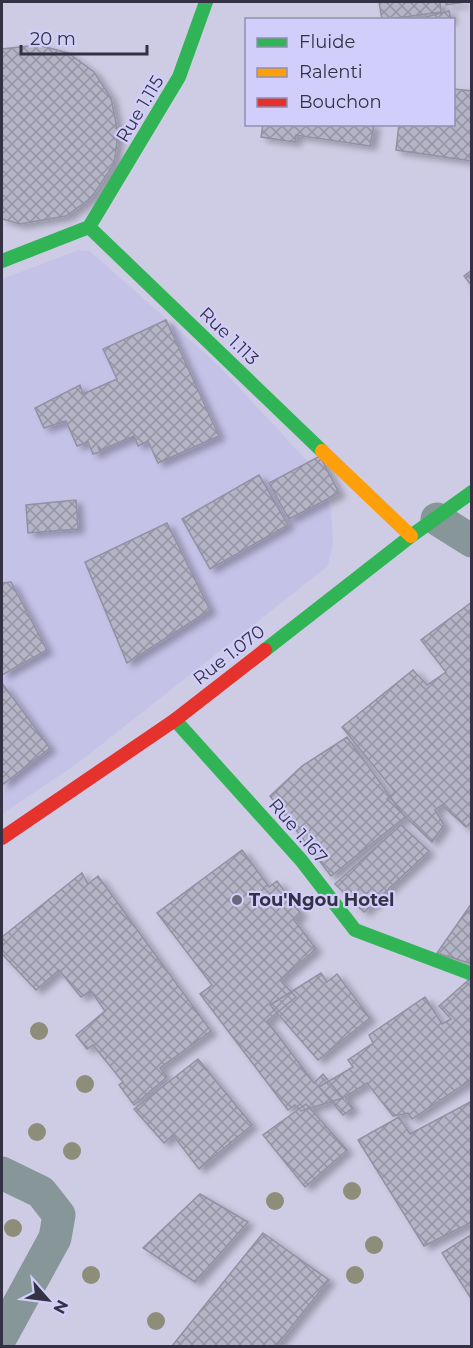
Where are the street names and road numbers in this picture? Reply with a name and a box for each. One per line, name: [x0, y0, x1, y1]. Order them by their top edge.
street label: Rue 1.115: [112, 72, 168, 146]
street label: Rue 1.113: [195, 302, 263, 370]
street label: Rue 1.070: [189, 620, 269, 690]
street label: Rue 1.167: [264, 794, 332, 868]

